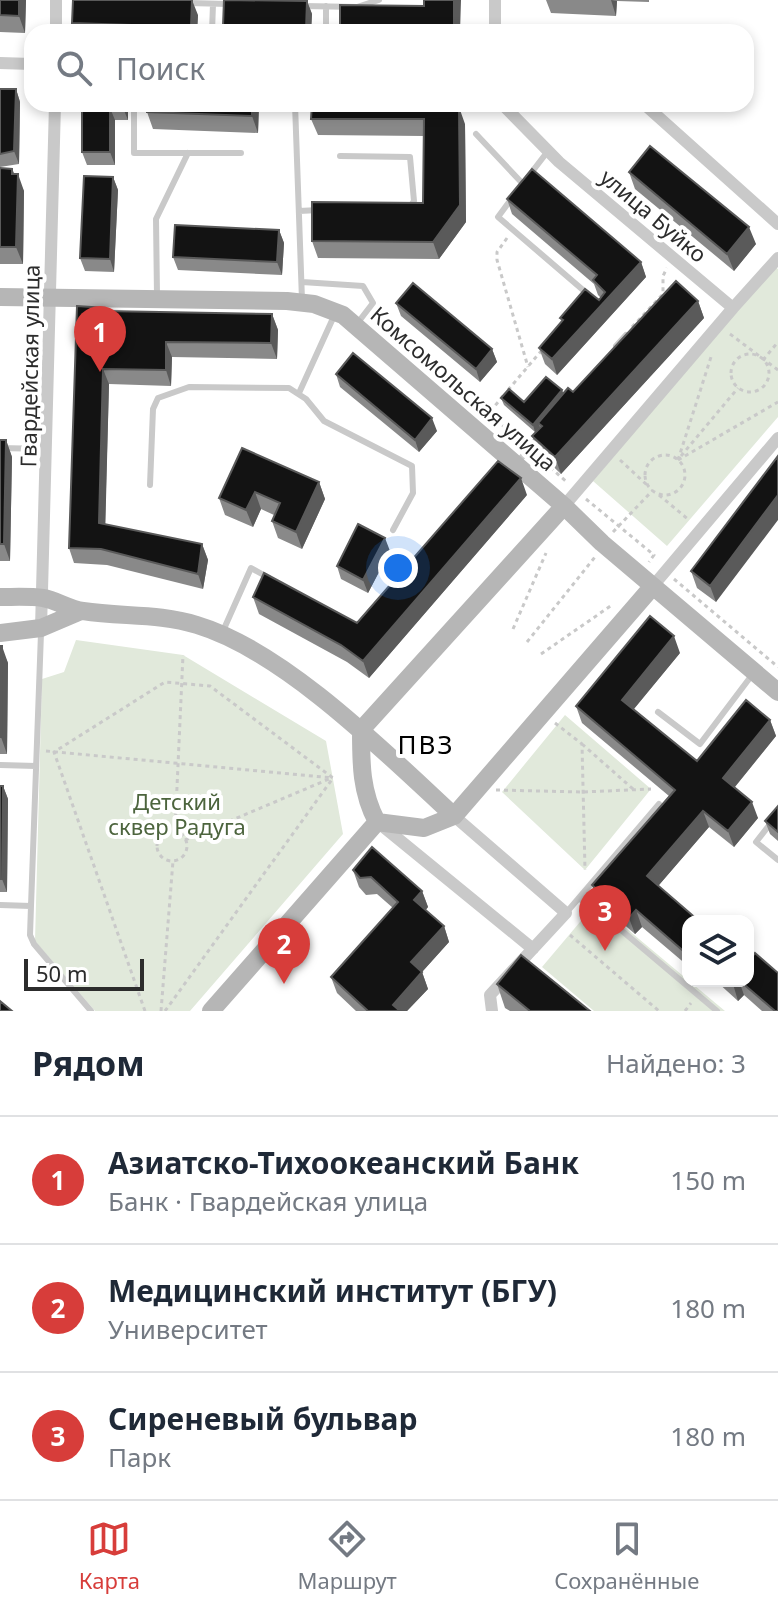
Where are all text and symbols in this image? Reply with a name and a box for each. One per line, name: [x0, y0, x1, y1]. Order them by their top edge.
search box: [24, 24, 754, 112]
icon: search: [52, 46, 96, 90]
text: Поиск: [116, 48, 205, 89]
street label: улица Буйко: [594, 162, 714, 268]
street label: Гвардейская улица: [12, 264, 46, 468]
street label: Комсомольская улица: [365, 299, 563, 477]
pin: 1: [74, 306, 126, 372]
your location: [378, 548, 418, 588]
district label: ПВЗ: [398, 726, 454, 762]
park label: Детский сквер Радуга: [108, 786, 246, 841]
pin: 3: [579, 885, 631, 951]
map controls: [682, 915, 754, 987]
button: layers: [682, 915, 754, 987]
pin: 2: [258, 918, 310, 984]
scale bar: [24, 955, 144, 991]
text: 50 m: [36, 958, 87, 988]
text: Рядом: [32, 1040, 145, 1086]
text: Найдено: 3: [606, 1045, 746, 1081]
text: Азиатско-Тихоокеанский Банк: [108, 1142, 579, 1183]
text: 1: [51, 1162, 65, 1198]
text: 150 m: [670, 1162, 746, 1198]
text: Банк · Гвардейская улица: [108, 1183, 428, 1219]
text: Медицинский институт (БГУ): [108, 1270, 557, 1311]
text: 2: [51, 1290, 65, 1326]
text: 180 m: [670, 1290, 746, 1326]
text: Университет: [108, 1311, 268, 1347]
text: Сиреневый бульвар: [108, 1398, 418, 1439]
text: 3: [51, 1418, 65, 1454]
text: 180 m: [670, 1418, 746, 1454]
text: Парк: [108, 1439, 171, 1475]
tab: Карта: [79, 1517, 140, 1595]
tab: Маршрут: [297, 1517, 397, 1595]
tab: Сохранённые: [554, 1517, 699, 1595]

